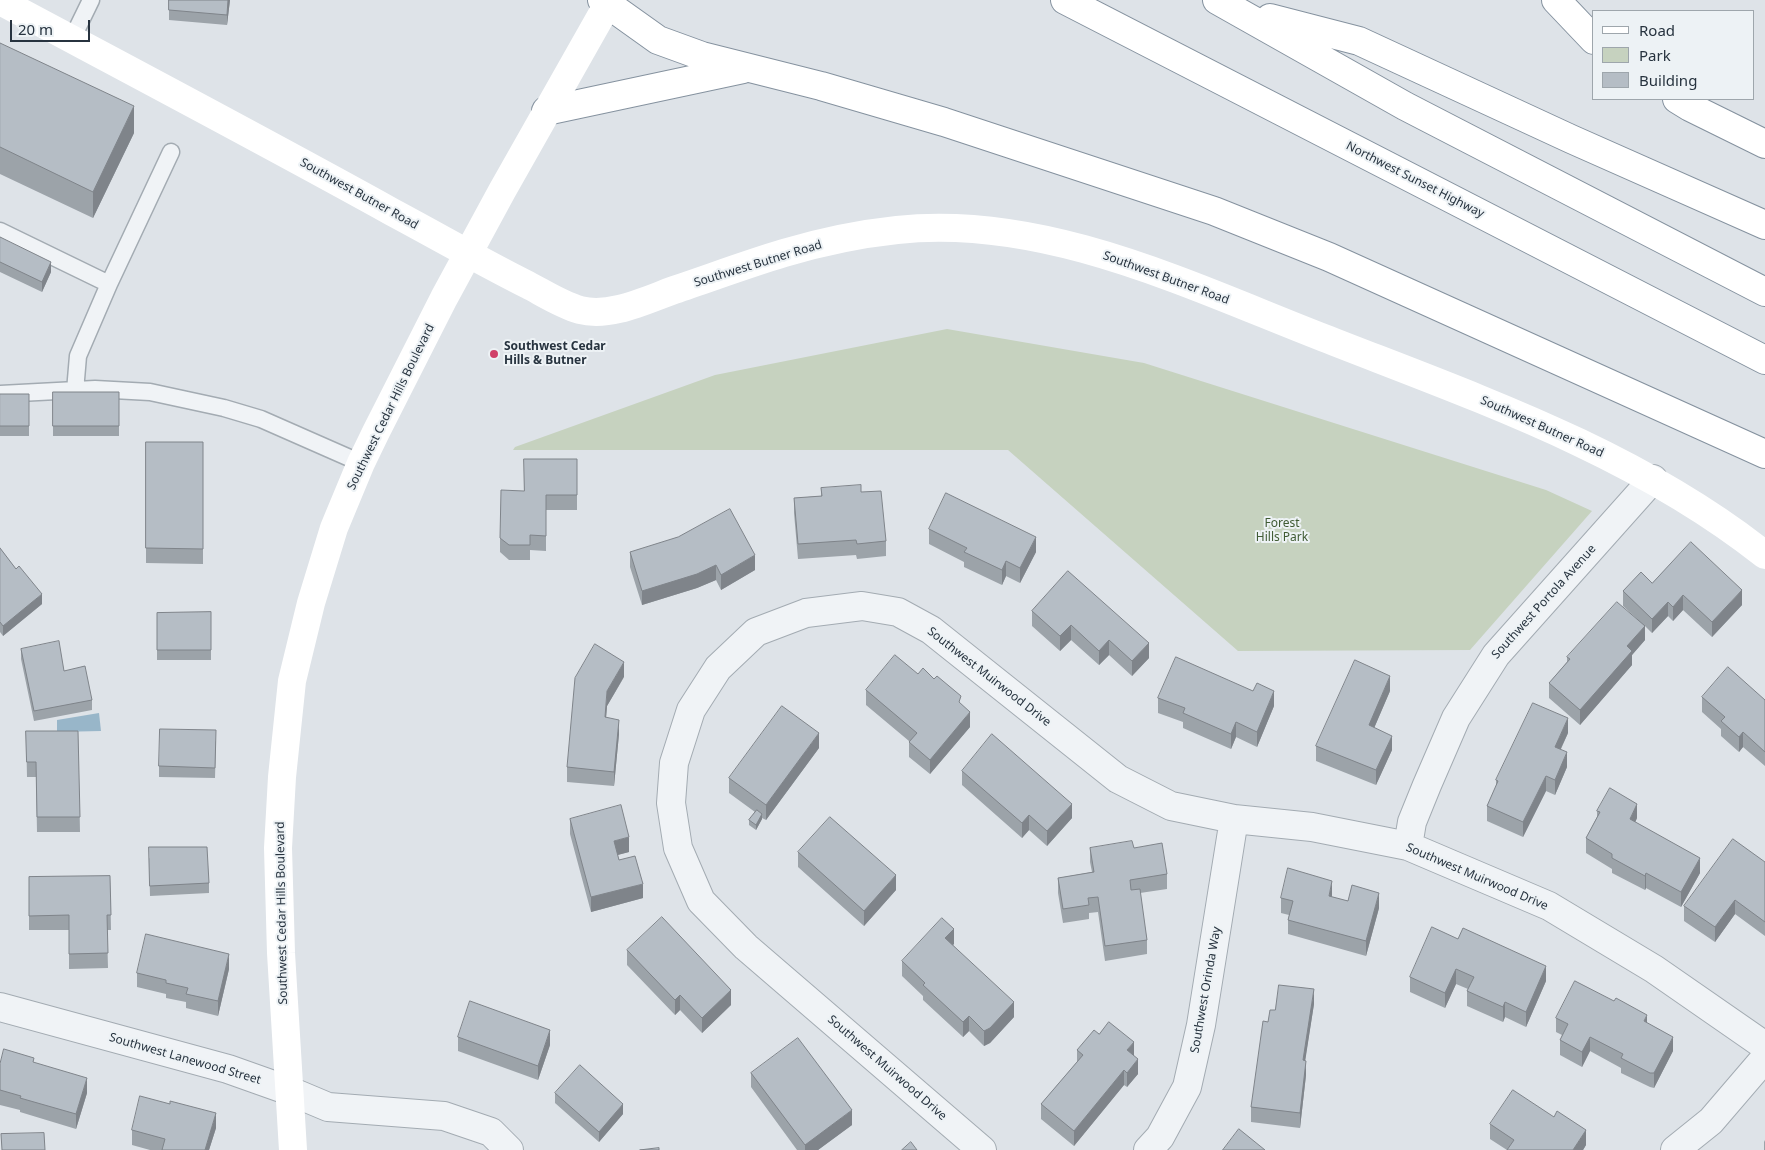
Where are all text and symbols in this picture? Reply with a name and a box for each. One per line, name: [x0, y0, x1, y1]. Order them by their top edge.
scale bar: [12, 10, 92, 42]
legend: [1592, 10, 1755, 100]
text: 20 m: [18, 19, 53, 39]
text: Road: [1639, 20, 1675, 40]
text: Park: [1639, 45, 1671, 65]
text: Building: [1639, 70, 1697, 90]
street label: Northwest Sunset Highway: [1344, 139, 1486, 221]
street label: Southwest Butner Road: [297, 155, 421, 233]
street label: Southwest Butner Road: [692, 238, 824, 290]
street label: Southwest Butner Road: [1101, 248, 1231, 308]
street label: Southwest Cedar Hills Boulevard: [344, 322, 438, 492]
place label: Southwest Cedar Hills & Butner: [504, 340, 606, 368]
marker: Southwest Cedar Hills & Butner: [488, 348, 500, 360]
street label: Southwest Butner Road: [1478, 393, 1606, 461]
park label: Forest Hills Park: [1256, 517, 1308, 545]
street label: Southwest Portola Avenue: [1489, 542, 1599, 662]
street label: Southwest Muirwood Drive: [924, 624, 1054, 730]
street label: Southwest Cedar Hills Boulevard: [273, 821, 291, 1005]
street label: Southwest Muirwood Drive: [1404, 841, 1550, 913]
street label: Southwest Orinda Way: [1188, 926, 1224, 1054]
street label: Southwest Muirwood Drive: [825, 1012, 949, 1124]
street label: Southwest Lanewood Street: [107, 1030, 263, 1088]

